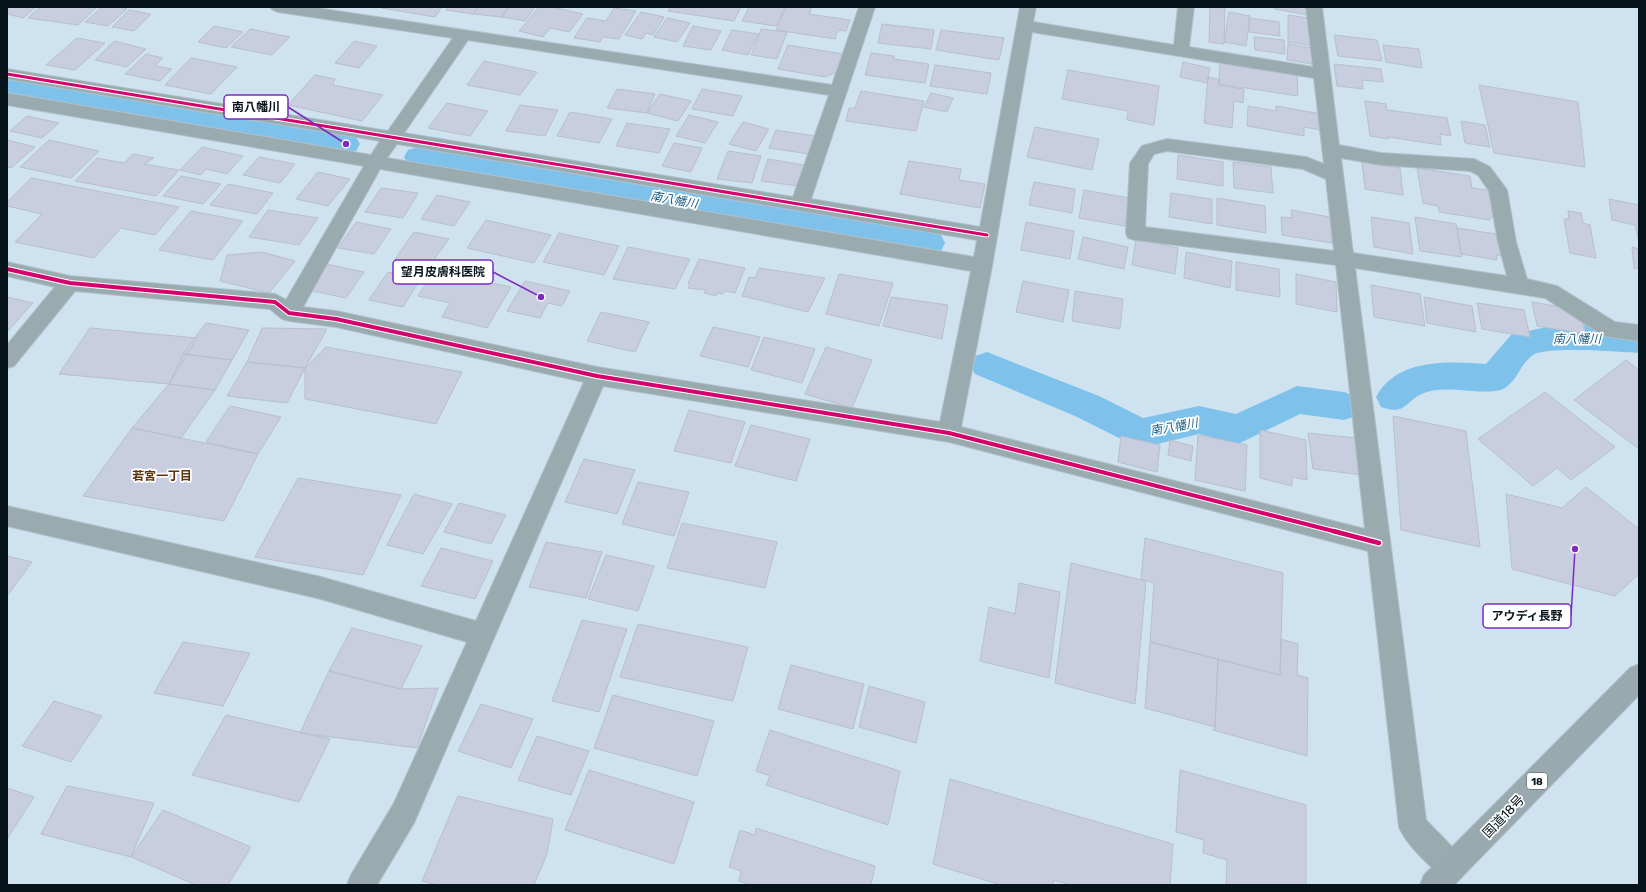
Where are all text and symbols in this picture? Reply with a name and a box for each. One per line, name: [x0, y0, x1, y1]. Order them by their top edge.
callout: 南八幡川: [224, 95, 288, 119]
text: 南八幡川: [232, 100, 280, 114]
water label: 南八幡川: [649, 189, 701, 211]
callout: 望月皮膚科医院: [393, 260, 493, 284]
text: 望月皮膚科医院: [401, 265, 485, 279]
water label: 南八幡川: [1553, 332, 1603, 346]
water label: 南八幡川: [1149, 416, 1201, 438]
district label: 若宮一丁目: [132, 469, 192, 483]
callout: アウディ長野: [1483, 604, 1571, 628]
text: アウディ長野: [1491, 609, 1563, 623]
road number: 18: [1527, 773, 1547, 789]
street label: 国道18号: [1480, 792, 1527, 841]

